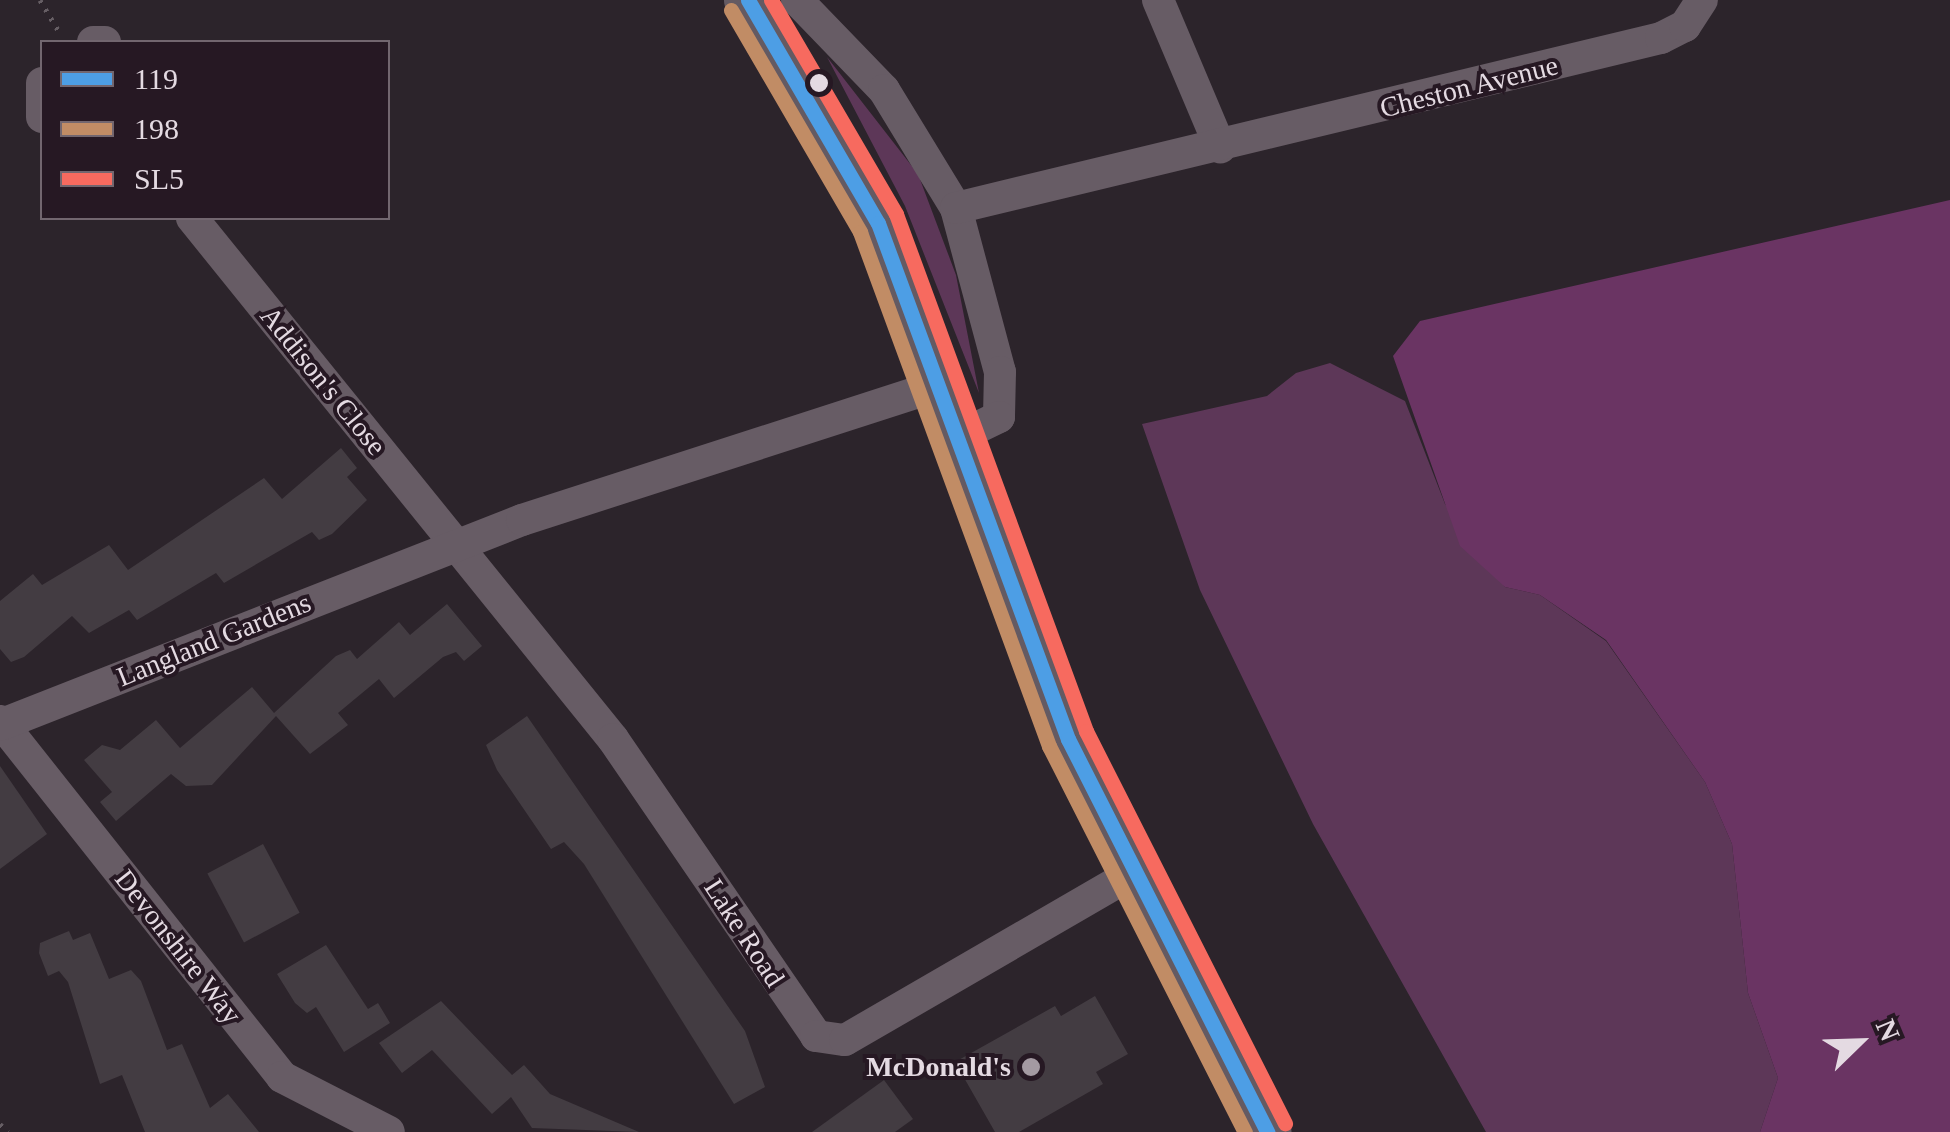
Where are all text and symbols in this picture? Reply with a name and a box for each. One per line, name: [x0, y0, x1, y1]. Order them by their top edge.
legend: [40, 40, 390, 220]
street label: Cheston Avenue: [1376, 48, 1562, 126]
text: 119: [134, 62, 178, 95]
unlabelled marker: [809, 73, 829, 93]
text: 198: [134, 112, 179, 145]
text: SL5: [134, 162, 184, 195]
street label: Addison's Close: [253, 300, 393, 462]
street label: Langland Gardens: [112, 586, 316, 694]
street label: Devonshire Way: [107, 863, 249, 1031]
street label: Lake Road: [697, 873, 791, 993]
north arrow: [1810, 992, 1910, 1092]
text: N: [1870, 1015, 1906, 1045]
place label: McDonald's: [866, 1050, 1011, 1084]
marker: McDonald's: [1020, 1056, 1042, 1078]

